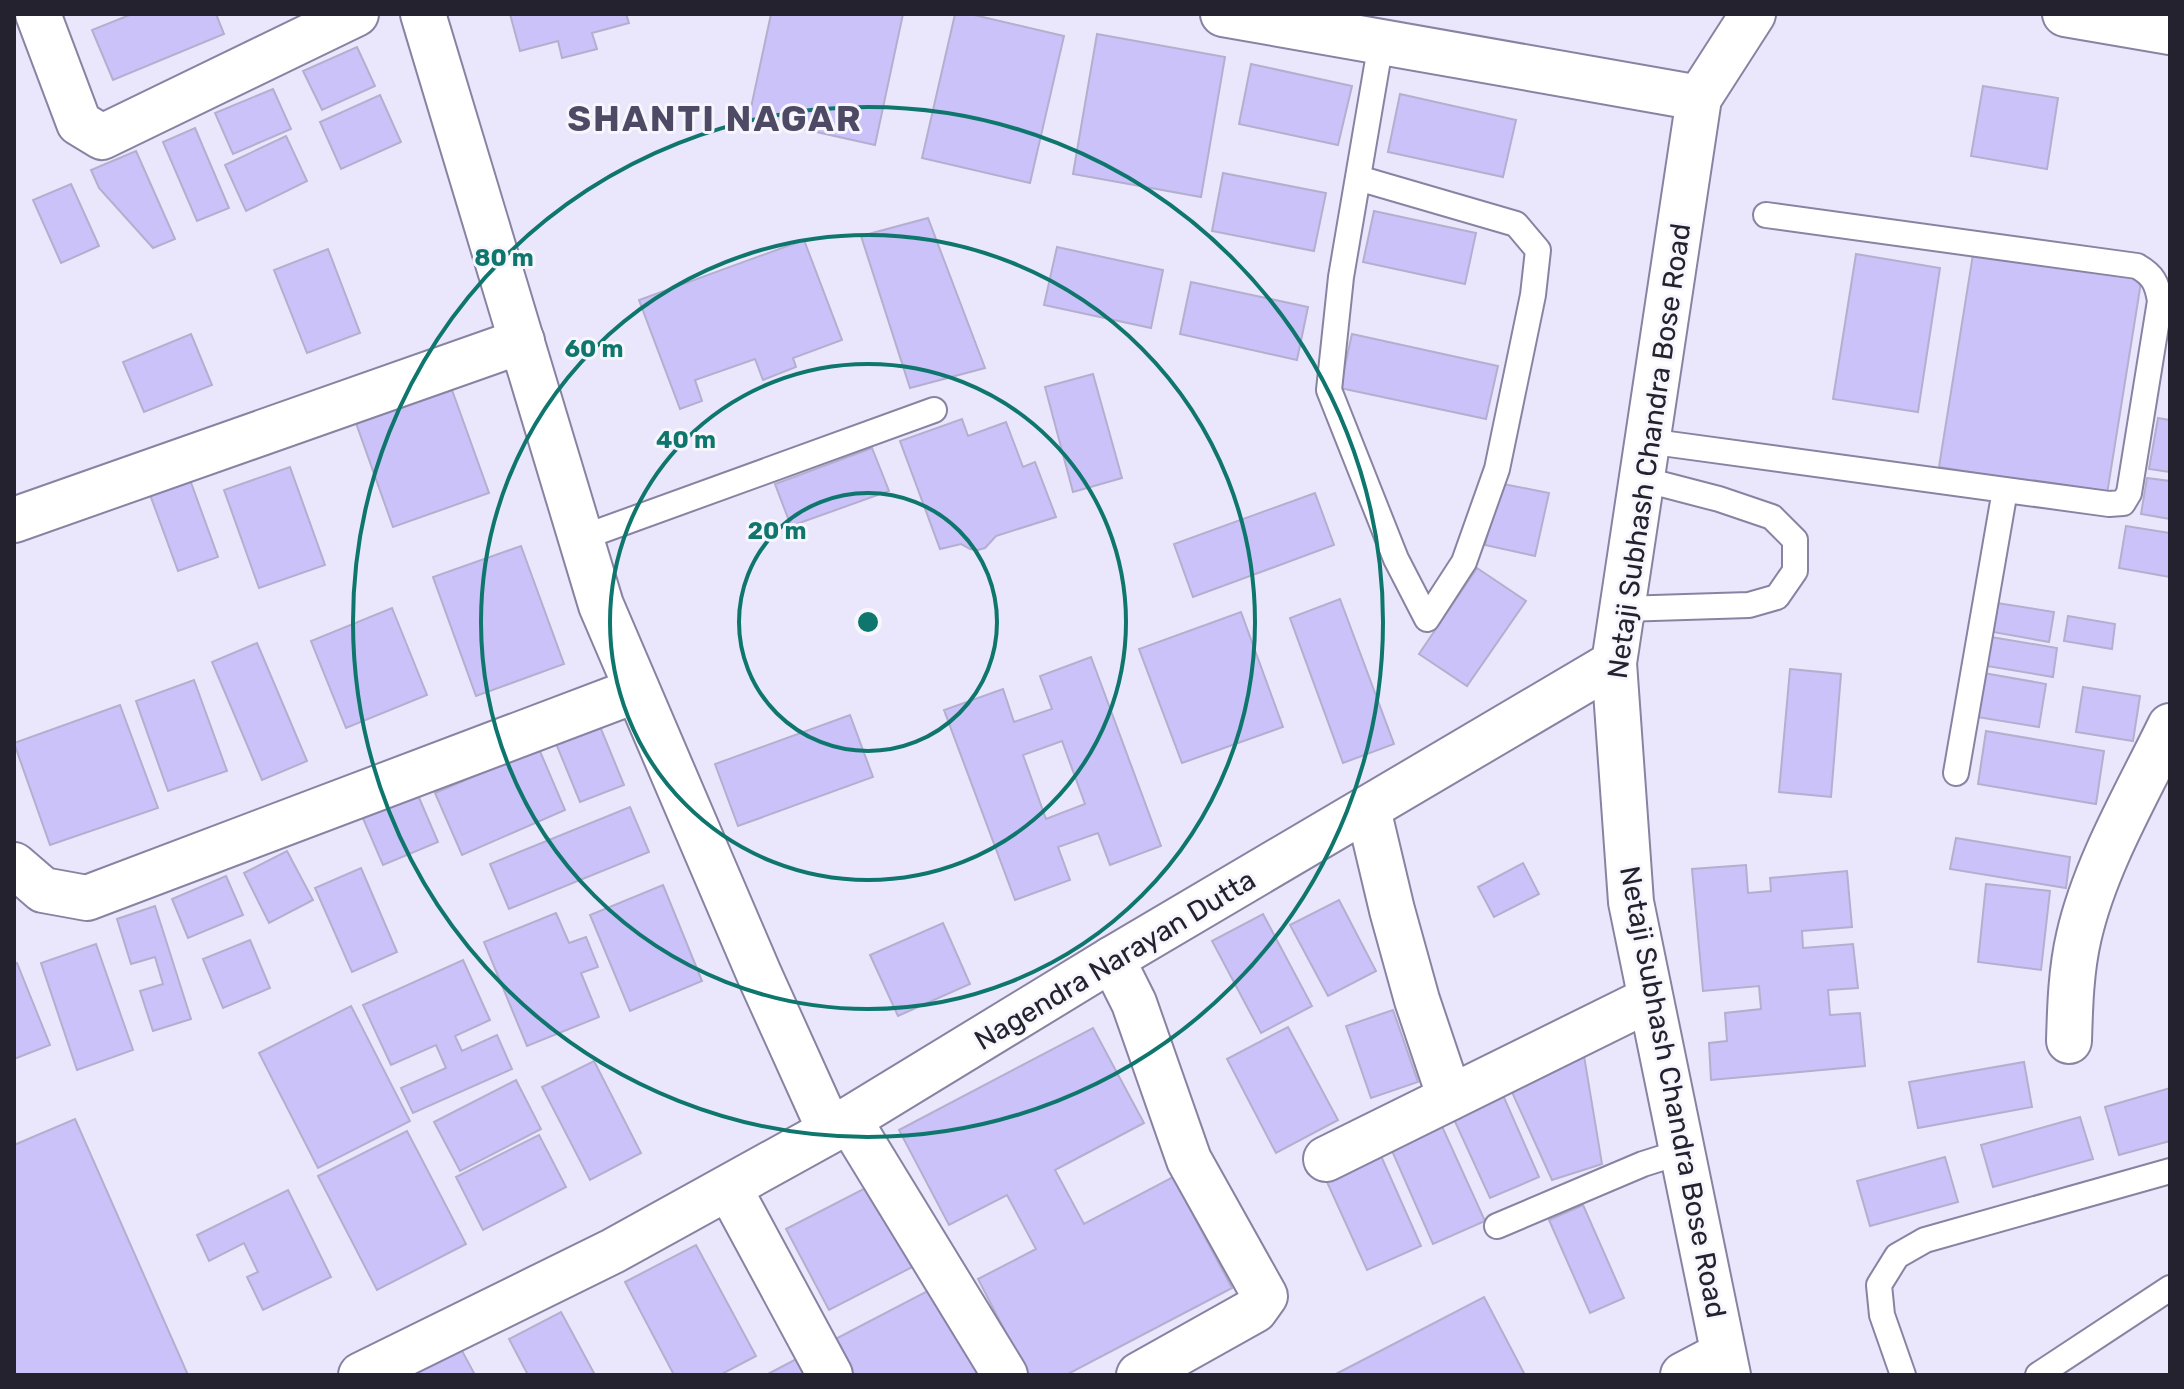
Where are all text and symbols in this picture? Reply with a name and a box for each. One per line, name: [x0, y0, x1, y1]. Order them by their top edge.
district label: SHANTI NAGAR: [567, 97, 863, 140]
street label: Netaji Subhash Chandra Bose Road: [1601, 221, 1697, 681]
text: 80 m: [474, 244, 534, 272]
text: 60 m: [564, 335, 624, 363]
text: 40 m: [656, 426, 716, 454]
text: 20 m: [747, 517, 807, 545]
centre of rings: [854, 608, 882, 636]
street label: Nagendra Narayan Dutta: [969, 863, 1261, 1057]
street label: Netaji Subhash Chandra Bose Road: [1613, 863, 1733, 1321]

